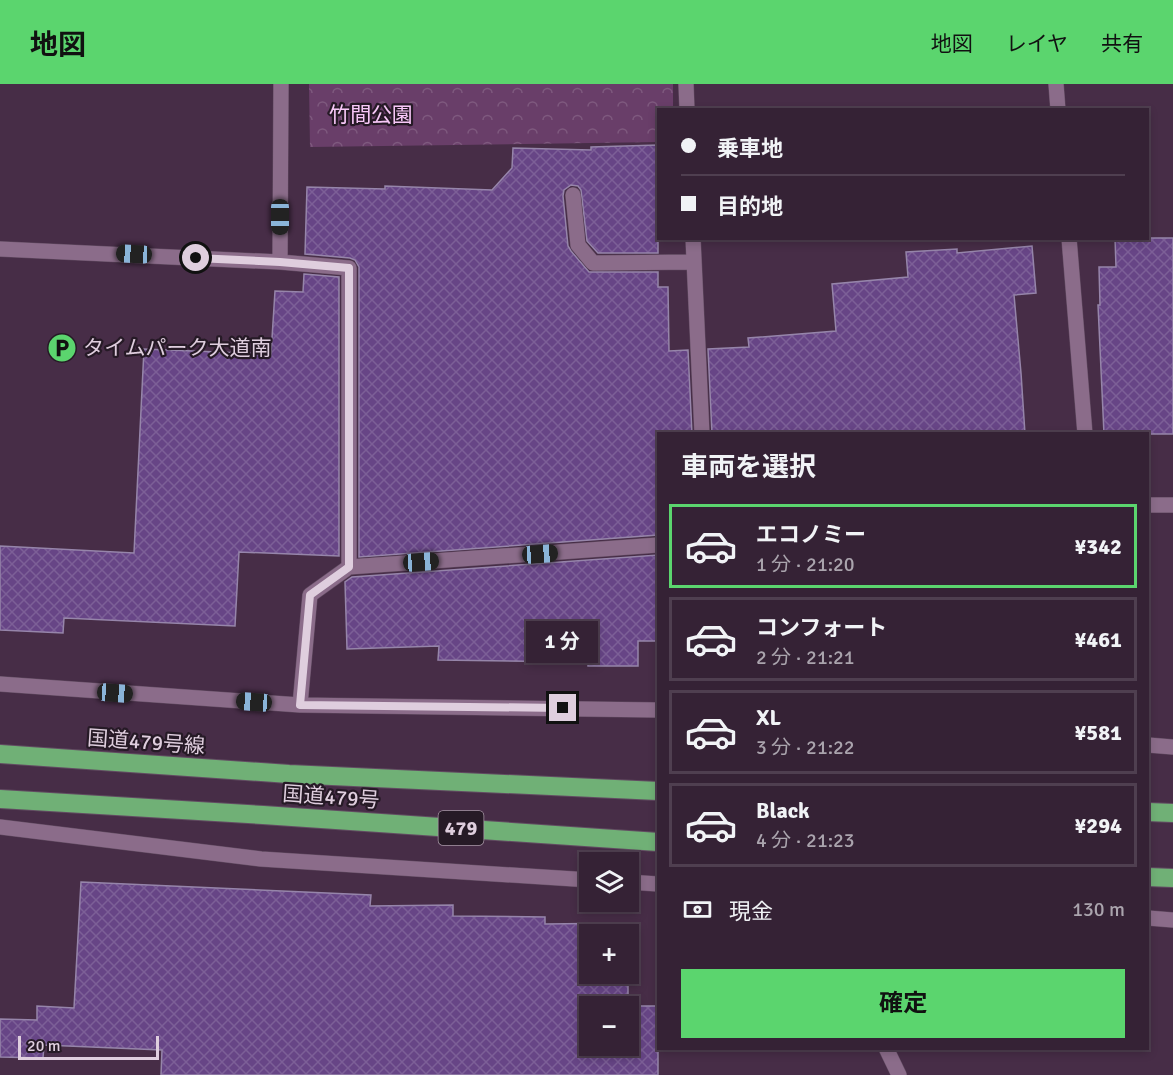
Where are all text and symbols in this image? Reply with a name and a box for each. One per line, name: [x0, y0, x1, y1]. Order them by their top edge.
text: 地図: [30, 28, 86, 62]
text: 地図: [931, 31, 973, 57]
text: レイヤ: [1006, 31, 1068, 57]
text: 共有: [1101, 31, 1143, 57]
park label: 竹間公園: [329, 102, 413, 128]
text: 乗車地: [717, 135, 783, 162]
text: 目的地: [717, 193, 783, 220]
car: [271, 199, 289, 235]
car: [116, 244, 152, 264]
route start: [182, 244, 209, 271]
parking icon: タイムパーク大道南: [46, 332, 78, 364]
place label: タイムパーク大道南: [83, 335, 272, 361]
text: 車両を選択: [681, 451, 816, 484]
icon: car: [684, 519, 738, 573]
text: エコノミー: [756, 521, 866, 548]
text: ¥342: [1074, 533, 1122, 560]
car: [521, 544, 559, 564]
car: [402, 552, 440, 572]
text: 1 分 · 21:20: [756, 552, 855, 577]
icon: car: [684, 612, 738, 666]
text: コンフォート: [756, 614, 887, 641]
callout: 1 分: [527, 621, 599, 663]
text: ¥461: [1074, 626, 1122, 653]
text: 1 分: [544, 629, 580, 654]
text: 2 分 · 21:21: [756, 645, 855, 670]
car: [96, 683, 134, 703]
car: [235, 692, 273, 712]
route end: [549, 694, 576, 721]
text: XL: [756, 704, 781, 731]
icon: car: [684, 705, 738, 759]
text: ¥581: [1074, 719, 1122, 746]
street label: 国道479号線: [86, 725, 206, 759]
text: 3 分 · 21:22: [756, 735, 855, 760]
street label: 国道479号: [282, 781, 380, 813]
text: Black: [756, 797, 810, 824]
icon: car: [684, 798, 738, 852]
road number: 479: [438, 811, 484, 845]
text: ¥294: [1074, 812, 1122, 839]
text: 4 分 · 21:23: [756, 828, 855, 853]
map controls: [579, 852, 639, 1056]
button: layers: [579, 852, 639, 912]
icon: cash: [681, 893, 714, 926]
text: 130 m: [1072, 897, 1125, 922]
text: 現金: [729, 898, 773, 925]
button: +: [579, 924, 639, 984]
button: 確定: [681, 969, 1125, 1038]
button: −: [579, 996, 639, 1056]
scale bar: [18, 1033, 159, 1060]
text: 20 m: [27, 1036, 61, 1056]

